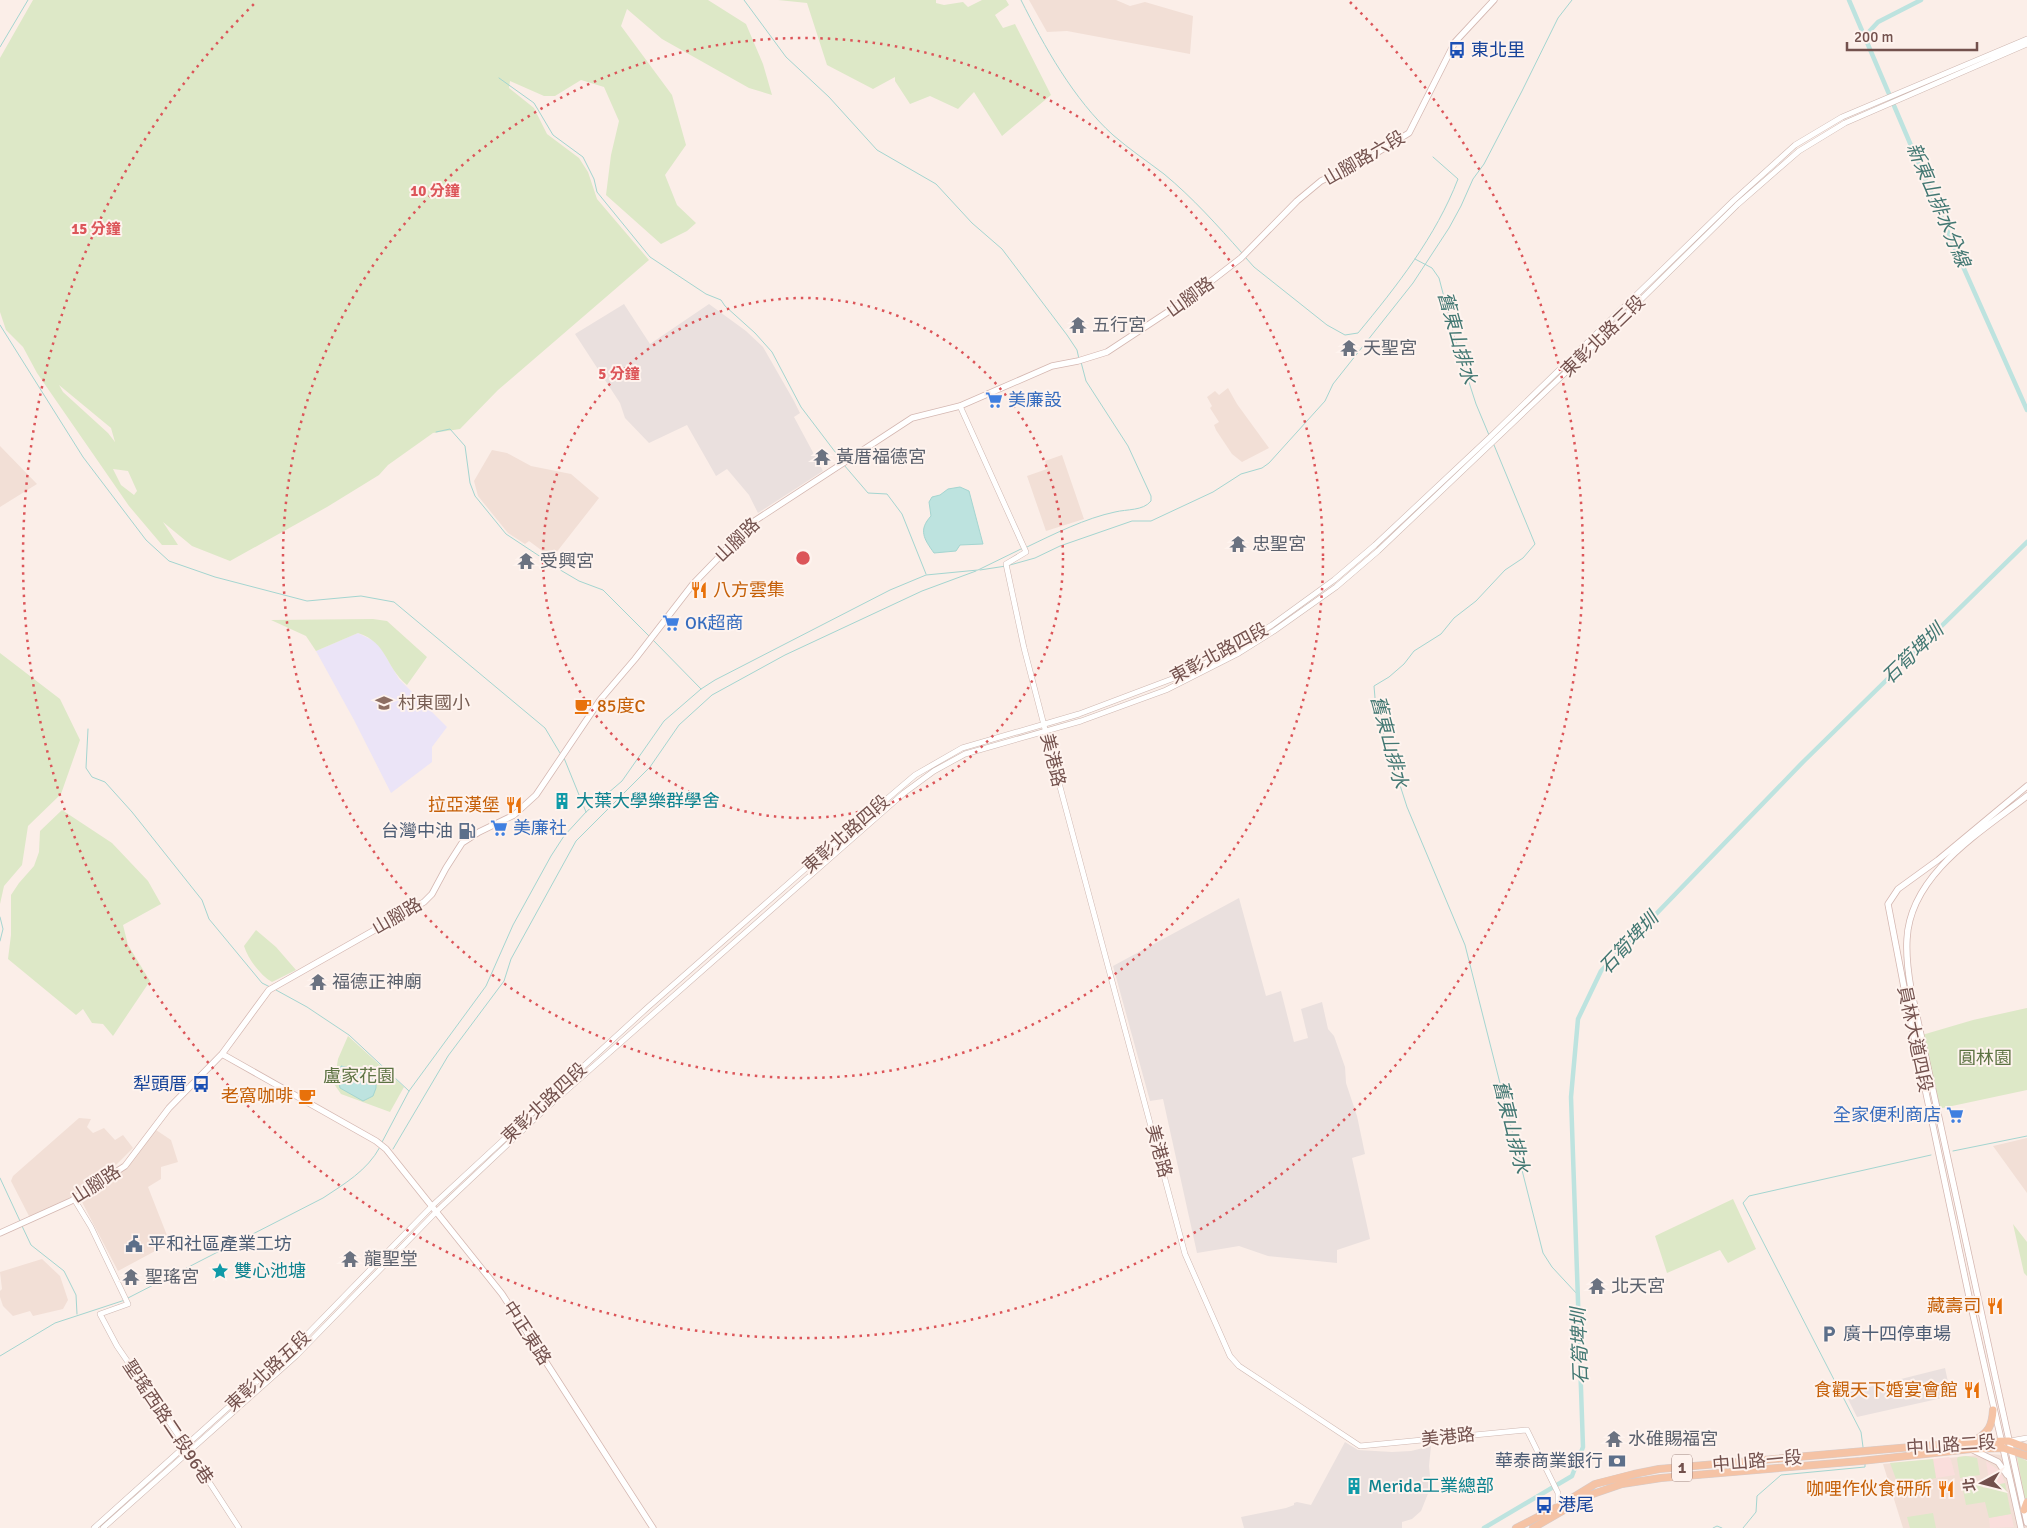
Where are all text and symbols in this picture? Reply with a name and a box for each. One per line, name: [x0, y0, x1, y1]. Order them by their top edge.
scale bar: [1847, 20, 1977, 52]
text: 200 m: [1854, 28, 1894, 46]
place label: 東北里: [1471, 39, 1525, 61]
bus stop icon: 東北里: [1447, 40, 1467, 60]
street label: 山腳路六段: [1320, 126, 1408, 190]
water label: 新東山排水分線: [1901, 139, 1976, 273]
text: 10 分鐘: [410, 182, 460, 200]
text: 15 分鐘: [71, 220, 121, 238]
street label: 山腳路: [1162, 272, 1218, 322]
water label: 舊東山排水: [1432, 289, 1482, 388]
street label: 東彰北路三段: [1557, 291, 1649, 381]
place label: 五行宮: [1092, 314, 1146, 336]
temple icon: 五行宮: [1068, 315, 1088, 335]
place label: 天聖宮: [1363, 337, 1417, 359]
temple icon: 天聖宮: [1339, 338, 1359, 358]
text: 5 分鐘: [598, 365, 640, 383]
place label: 美廉設: [1008, 389, 1062, 411]
supermarket icon: 美廉設: [984, 390, 1004, 410]
place label: 黃厝福德宮: [836, 446, 926, 468]
temple icon: 黃厝福德宮: [812, 447, 832, 467]
street label: 山腳路: [710, 513, 764, 567]
place label: 忠聖宮: [1252, 533, 1306, 555]
temple icon: 忠聖宮: [1228, 534, 1248, 554]
centre of rings: [794, 549, 812, 567]
place label: 受興宮: [540, 550, 594, 572]
temple icon: 受興宮: [516, 551, 536, 571]
place label: 八方雲集: [713, 579, 785, 601]
restaurant icon: 八方雲集: [689, 580, 709, 600]
place label: OK超商: [685, 612, 744, 634]
supermarket icon: OK超商: [661, 613, 681, 633]
water label: 石筍埤圳: [1877, 617, 1951, 689]
street label: 東彰北路四段: [1166, 618, 1272, 688]
place label: 村東國小: [398, 692, 470, 714]
school or university icon: 村東國小: [374, 693, 394, 713]
water label: 舊東山排水: [1365, 693, 1413, 792]
place label: 85度C: [597, 695, 645, 717]
cafe icon: 85度C: [573, 696, 593, 716]
street label: 美港路: [1036, 731, 1070, 789]
place label: 大葉大學樂群學舍: [576, 790, 720, 812]
street label: 東彰北路四段: [798, 790, 894, 878]
building icon: 大葉大學樂群學舍: [552, 791, 572, 811]
place label: 拉亞漢堡: [428, 794, 500, 816]
restaurant icon: 拉亞漢堡: [504, 795, 524, 815]
place label: 美廉社: [513, 817, 567, 839]
supermarket icon: 美廉社: [489, 818, 509, 838]
place label: 台灣中油: [381, 820, 453, 842]
fuel station icon: 台灣中油: [457, 821, 477, 841]
street label: 山腳路: [368, 893, 426, 939]
water label: 石筍埤圳: [1594, 905, 1666, 979]
place label: 福德正神廟: [332, 971, 422, 993]
temple icon: 福德正神廟: [308, 972, 328, 992]
street label: 員林大道四段: [1893, 984, 1937, 1094]
park label: 圓林園: [1958, 1047, 2012, 1069]
street label: 東彰北路四段: [497, 1058, 591, 1148]
park label: 盧家花園: [323, 1065, 395, 1087]
place label: 犁頭厝: [133, 1073, 187, 1095]
bus stop icon: 犁頭厝: [191, 1074, 211, 1094]
water label: 舊東山排水: [1488, 1078, 1534, 1177]
place label: 老窩咖啡: [221, 1085, 293, 1107]
cafe icon: 老窩咖啡: [297, 1086, 317, 1106]
place label: 全家便利商店: [1833, 1104, 1941, 1126]
supermarket icon: 全家便利商店: [1945, 1105, 1965, 1125]
street label: 美港路: [1141, 1122, 1177, 1180]
street label: 山腳路: [67, 1160, 125, 1208]
place label: 平和社區產業工坊: [148, 1233, 292, 1255]
public building icon: 平和社區產業工坊: [124, 1234, 144, 1254]
place label: 龍聖堂: [364, 1248, 418, 1270]
temple icon: 龍聖堂: [340, 1249, 360, 1269]
place label: 雙心池塘: [234, 1260, 306, 1282]
place icon: 雙心池塘: [210, 1261, 230, 1281]
place label: 聖瑤宮: [145, 1266, 199, 1288]
temple icon: 聖瑤宮: [121, 1267, 141, 1287]
place label: 北天宮: [1611, 1275, 1665, 1297]
temple icon: 北天宮: [1587, 1276, 1607, 1296]
place label: 藏壽司: [1927, 1295, 1981, 1317]
restaurant icon: 藏壽司: [1985, 1296, 2005, 1316]
street label: 中正東路: [498, 1297, 556, 1369]
water label: 石筍埤圳: [1567, 1305, 1593, 1384]
place label: 廣十四停車場: [1843, 1323, 1951, 1345]
parking icon: 廣十四停車場: [1819, 1324, 1839, 1344]
street label: 東彰北路五段: [221, 1326, 315, 1416]
street label: 聖瑤西路二段96巷: [118, 1356, 218, 1488]
place label: 食觀天下婚宴會館: [1814, 1379, 1958, 1401]
restaurant icon: 食觀天下婚宴會館: [1962, 1380, 1982, 1400]
street label: 美港路: [1420, 1423, 1476, 1451]
place label: 水碓賜福宮: [1628, 1428, 1718, 1450]
temple icon: 水碓賜福宮: [1604, 1429, 1624, 1449]
street label: 中山路二段: [1905, 1431, 1997, 1459]
street label: 中山路一段: [1711, 1446, 1803, 1476]
place label: 華泰商業銀行: [1495, 1450, 1603, 1472]
bank icon: 華泰商業銀行: [1607, 1451, 1627, 1471]
road number: 1: [1672, 1455, 1692, 1482]
north arrow: [1957, 1458, 2007, 1508]
place label: Merida工業總部: [1368, 1475, 1494, 1497]
building icon: Merida工業總部: [1344, 1476, 1364, 1496]
text: 北: [1960, 1477, 1979, 1493]
place label: 咖哩作伙食研所: [1806, 1478, 1932, 1500]
restaurant icon: 咖哩作伙食研所: [1936, 1479, 1956, 1499]
place label: 港尾: [1558, 1494, 1594, 1516]
bus stop icon: 港尾: [1534, 1495, 1554, 1515]

